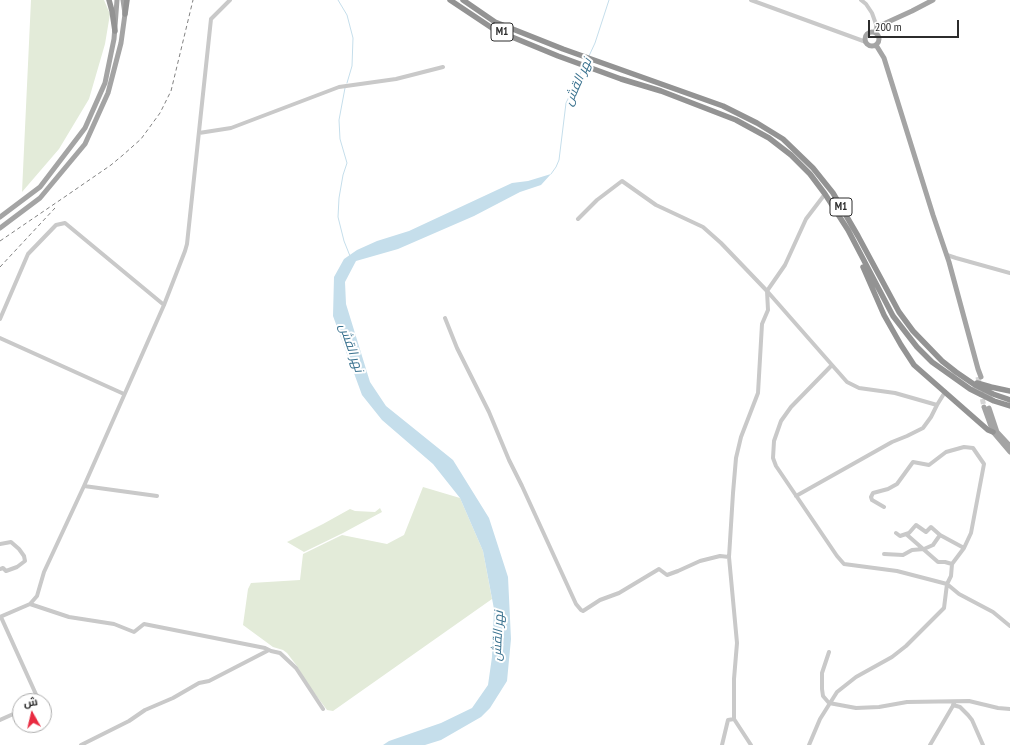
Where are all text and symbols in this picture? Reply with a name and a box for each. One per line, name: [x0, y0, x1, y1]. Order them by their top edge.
scale bar: [870, 12, 961, 38]
text: 200 m: [875, 19, 902, 34]
road number: M1: [491, 23, 513, 41]
water label: نهر القش: [561, 56, 595, 108]
road number: M1: [830, 198, 852, 216]
water label: نهر القش: [335, 322, 367, 374]
water label: نهر القش: [489, 610, 507, 662]
north arrow: [12, 693, 52, 733]
text: ش: [23, 694, 38, 710]

